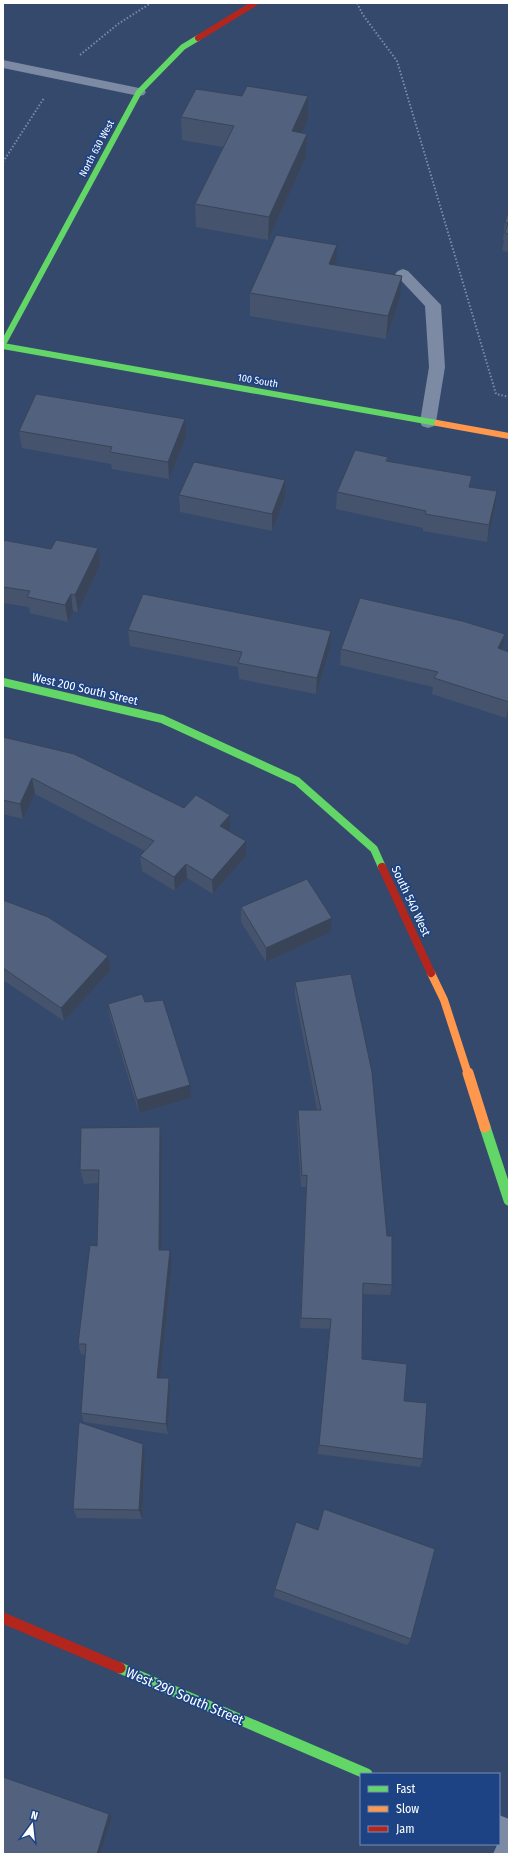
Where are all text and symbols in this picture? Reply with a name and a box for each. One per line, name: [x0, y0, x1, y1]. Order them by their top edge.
street label: North 630 West: [77, 117, 117, 179]
street label: 100 South: [237, 372, 279, 390]
street label: West 200 South Street: [31, 670, 139, 708]
street label: South 540 West: [389, 864, 433, 938]
street label: West 290 South Street: [124, 1664, 246, 1729]
legend: [360, 1773, 500, 1845]
text: Fast: [396, 1782, 415, 1796]
text: Slow: [396, 1802, 419, 1816]
north arrow: [12, 1805, 52, 1845]
text: N: [30, 1809, 39, 1823]
text: Jam: [396, 1822, 414, 1836]

